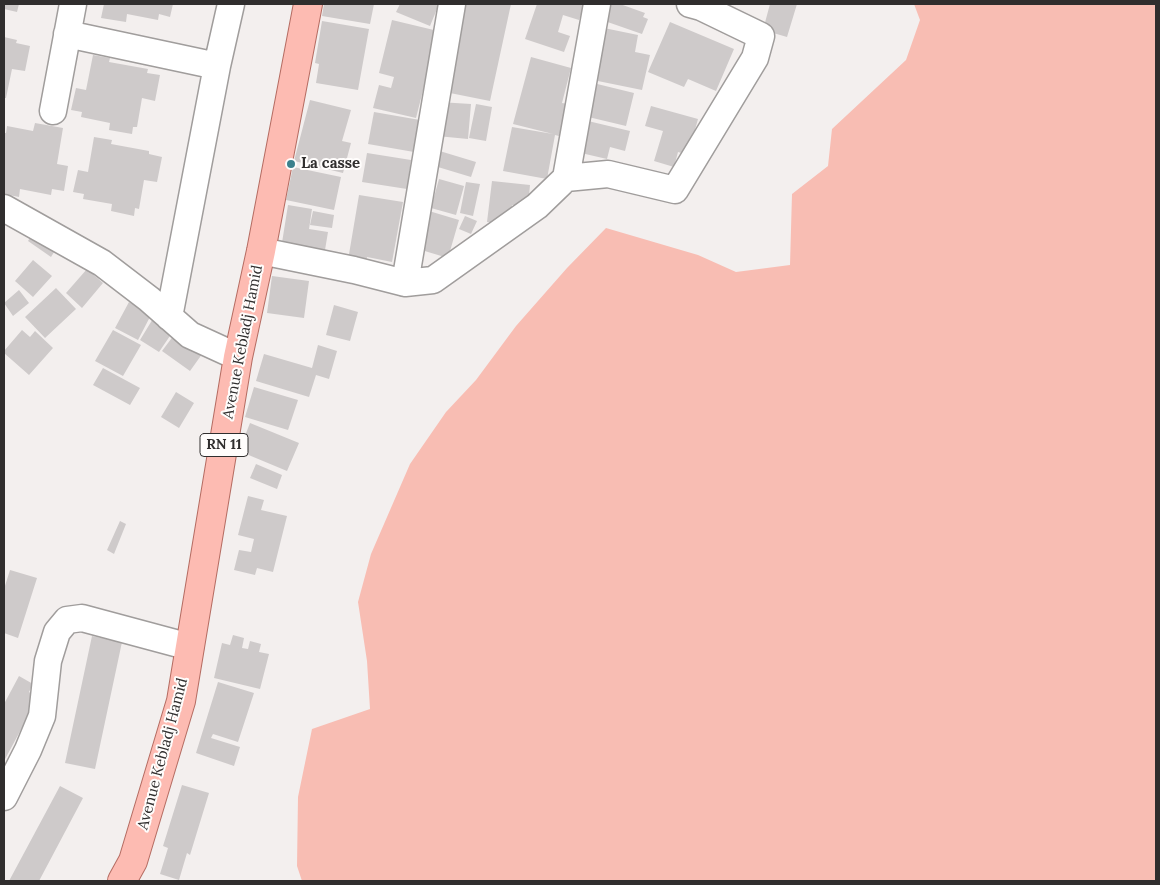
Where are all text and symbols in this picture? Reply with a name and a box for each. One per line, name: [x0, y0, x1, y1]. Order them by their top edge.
place label: La casse: [301, 155, 360, 173]
marker: La casse: [285, 158, 297, 170]
street label: Avenue Kebladj Hamid: [219, 264, 267, 420]
road number: RN 11: [200, 434, 248, 456]
street label: Avenue Kebladj Hamid: [134, 676, 192, 832]

